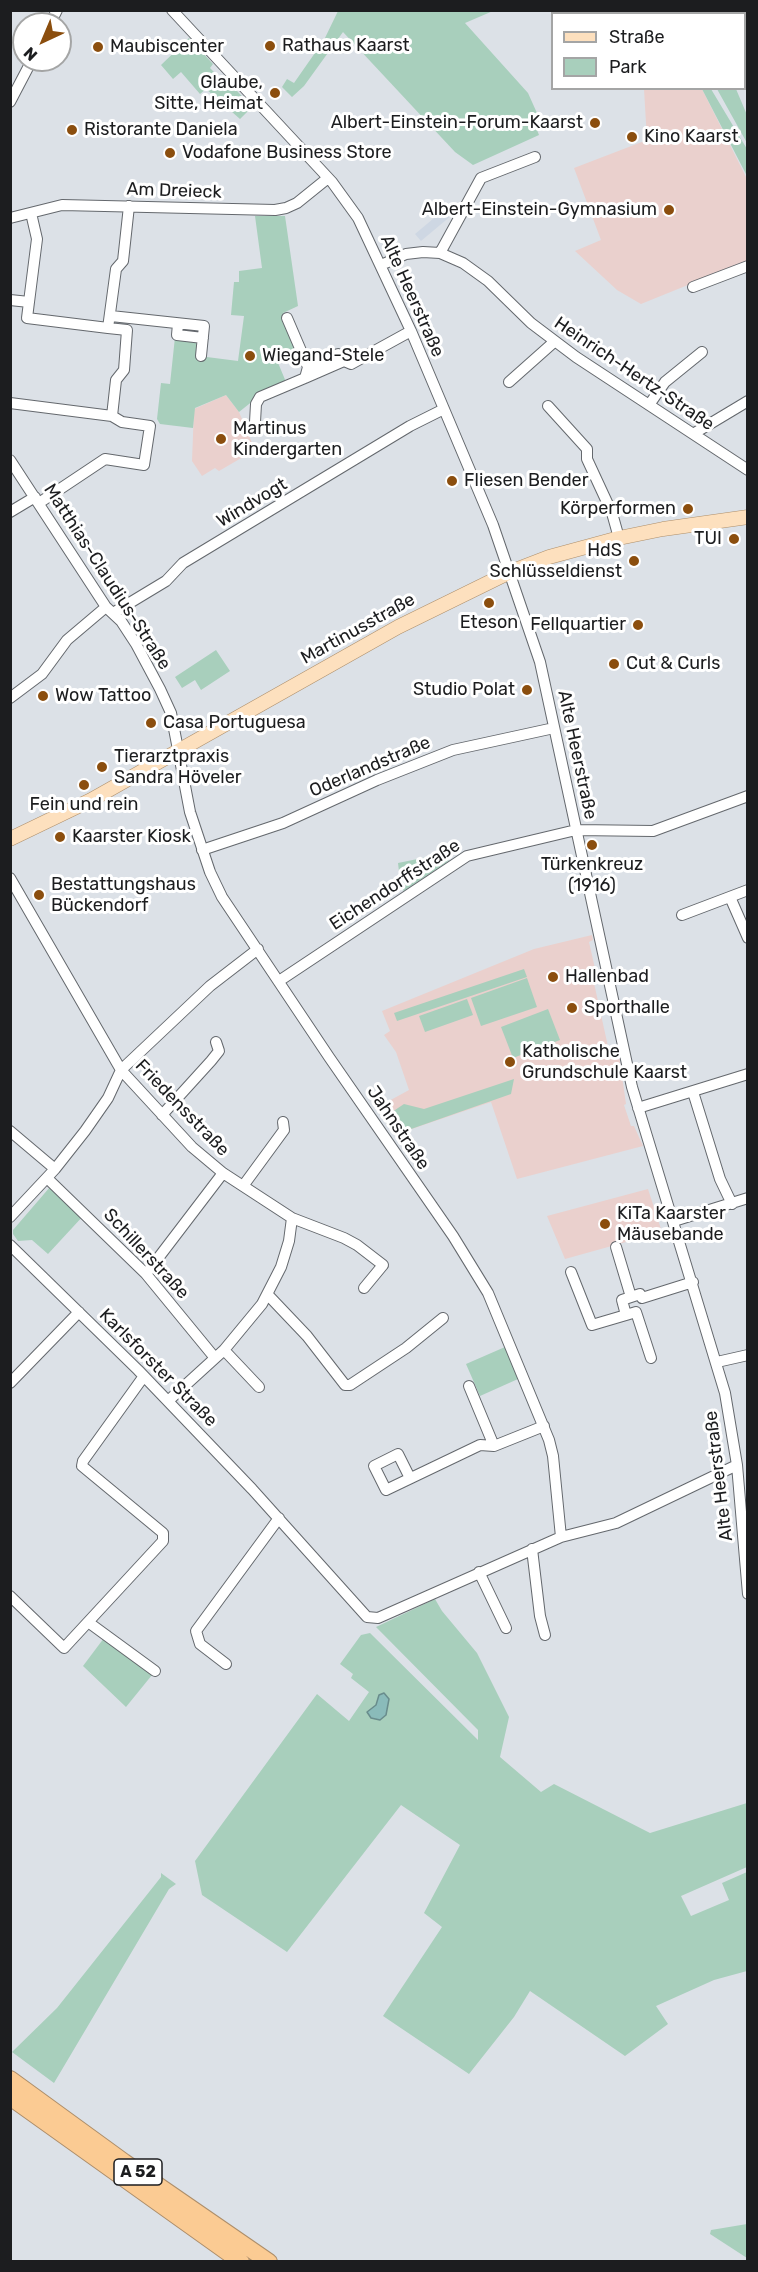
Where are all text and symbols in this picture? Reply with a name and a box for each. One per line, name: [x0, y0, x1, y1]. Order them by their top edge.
north arrow: [12, 12, 72, 72]
legend: [551, 12, 746, 90]
text: Straße: [609, 26, 665, 48]
place label: Rathaus Kaarst: [282, 35, 410, 57]
place label: Maubiscenter: [110, 36, 224, 58]
marker: Rathaus Kaarst: [263, 39, 277, 53]
marker: Maubiscenter: [91, 40, 105, 54]
text: N: [20, 43, 41, 65]
text: Park: [609, 56, 646, 78]
place label: Glaube, Sitte, Heimat: [154, 72, 263, 115]
marker: Glaube, Sitte, Heimat: [268, 86, 282, 100]
place label: Albert-Einstein-Forum-Kaarst: [331, 112, 583, 134]
marker: Albert-Einstein-Forum-Kaarst: [588, 116, 602, 130]
place label: Ristorante Daniela: [84, 119, 238, 141]
marker: Ristorante Daniela: [65, 123, 79, 137]
place label: Kino Kaarst: [644, 126, 738, 148]
marker: Kino Kaarst: [625, 130, 639, 144]
place label: Vodafone Business Store: [182, 142, 392, 164]
marker: Vodafone Business Store: [163, 146, 177, 160]
street label: Am Dreieck: [126, 179, 222, 203]
place label: Albert-Einstein-Gymnasium: [422, 199, 657, 221]
marker: Albert-Einstein-Gymnasium: [662, 203, 676, 217]
street label: Alte Heerstraße: [375, 232, 449, 360]
street label: Heinrich-Hertz-Straße: [550, 312, 718, 436]
place label: Wiegand-Stele: [262, 345, 384, 367]
marker: Wiegand-Stele: [243, 349, 257, 363]
place label: Martinus Kindergarten: [233, 418, 342, 460]
marker: Martinus Kindergarten: [214, 432, 228, 446]
place label: Fliesen Bender: [464, 470, 589, 492]
street label: Windvogt: [213, 474, 291, 532]
marker: Fliesen Bender: [445, 474, 459, 488]
street label: Matthias-Claudius-Straße: [39, 480, 175, 674]
place label: Körperformen: [560, 498, 676, 520]
marker: Körperformen: [681, 502, 695, 516]
place label: TUI: [694, 528, 722, 550]
marker: TUI: [727, 532, 741, 546]
place label: HdS Schlüsseldienst: [490, 540, 622, 582]
marker: HdS Schlüsseldienst: [627, 554, 641, 568]
street label: Martinusstraße: [297, 589, 419, 669]
marker: Eteson: [482, 596, 496, 610]
place label: Eteson: [460, 612, 518, 634]
place label: Fellquartier: [530, 614, 626, 636]
marker: Fellquartier: [631, 618, 645, 632]
place label: Cut & Curls: [626, 653, 720, 675]
marker: Cut & Curls: [607, 657, 621, 671]
place label: Studio Polat: [413, 679, 515, 701]
marker: Studio Polat: [520, 683, 534, 697]
place label: Wow Tattoo: [55, 685, 151, 707]
marker: Wow Tattoo: [36, 689, 50, 703]
street label: Alte Heerstraße: [553, 689, 601, 821]
place label: Casa Portuguesa: [163, 712, 306, 734]
marker: Casa Portuguesa: [144, 716, 158, 730]
street label: Oderlandstraße: [306, 732, 434, 802]
place label: Tierarztpraxis Sandra Höveler: [114, 746, 242, 789]
marker: Tierarztpraxis Sandra Höveler: [95, 760, 109, 774]
marker: Fein und rein: [77, 778, 91, 792]
place label: Fein und rein: [30, 794, 138, 816]
place label: Kaarster Kiosk: [72, 826, 191, 848]
marker: Kaarster Kiosk: [53, 830, 67, 844]
street label: Eichendorffstraße: [326, 835, 464, 935]
marker: Türkenkreuz (1916): [585, 838, 599, 852]
place label: Türkenkreuz (1916): [541, 854, 643, 896]
place label: Bestattungshaus Bückendorf: [51, 874, 196, 916]
marker: Bestattungshaus Bückendorf: [32, 888, 46, 902]
place label: Hallenbad: [565, 966, 649, 988]
marker: Hallenbad: [546, 970, 560, 984]
place label: Sporthalle: [584, 997, 670, 1019]
marker: Sporthalle: [565, 1001, 579, 1015]
place label: Katholische Grundschule Kaarst: [522, 1041, 687, 1084]
street label: Friedensstraße: [130, 1055, 234, 1161]
marker: Katholische Grundschule Kaarst: [503, 1055, 517, 1069]
street label: Jahnstraße: [362, 1082, 434, 1174]
place label: KiTa Kaarster Mäusebande: [617, 1203, 726, 1246]
street label: Schillerstraße: [99, 1204, 193, 1304]
marker: KiTa Kaarster Mäusebande: [598, 1217, 612, 1231]
street label: Karlsforster Straße: [94, 1304, 222, 1432]
street label: Alte Heerstraße: [700, 1410, 738, 1542]
road number: A 52: [114, 2159, 162, 2185]

